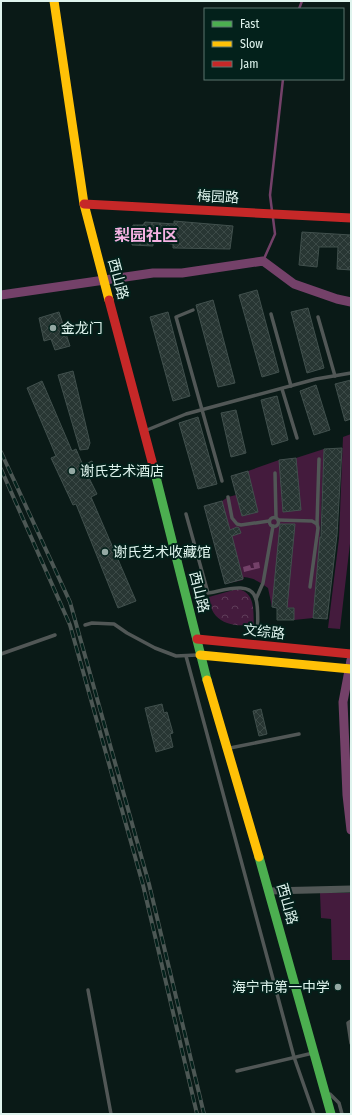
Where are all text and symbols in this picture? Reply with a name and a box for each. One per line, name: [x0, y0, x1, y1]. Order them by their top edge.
legend: [204, 8, 344, 80]
text: Fast: [240, 17, 259, 31]
text: Slow: [240, 37, 263, 51]
text: Jam: [240, 57, 258, 71]
street label: 梅园路: [197, 187, 239, 207]
district label: 梨园社区: [114, 226, 178, 245]
street label: 西山路: [104, 257, 132, 301]
place label: 金龙门: [61, 320, 103, 337]
marker: 金龙门: [48, 323, 58, 333]
place label: 谢氏艺术酒店: [80, 463, 164, 480]
marker: 谢氏艺术酒店: [67, 466, 77, 476]
place label: 谢氏艺术收藏馆: [113, 544, 211, 561]
marker: 谢氏艺术收藏馆: [100, 547, 110, 557]
street label: 西山路: [186, 570, 212, 614]
street label: 文综路: [242, 621, 286, 643]
street label: 西山路: [273, 881, 301, 927]
place label: 海宁市第一中学: [232, 979, 330, 996]
marker: 海宁市第一中学: [333, 982, 343, 992]

